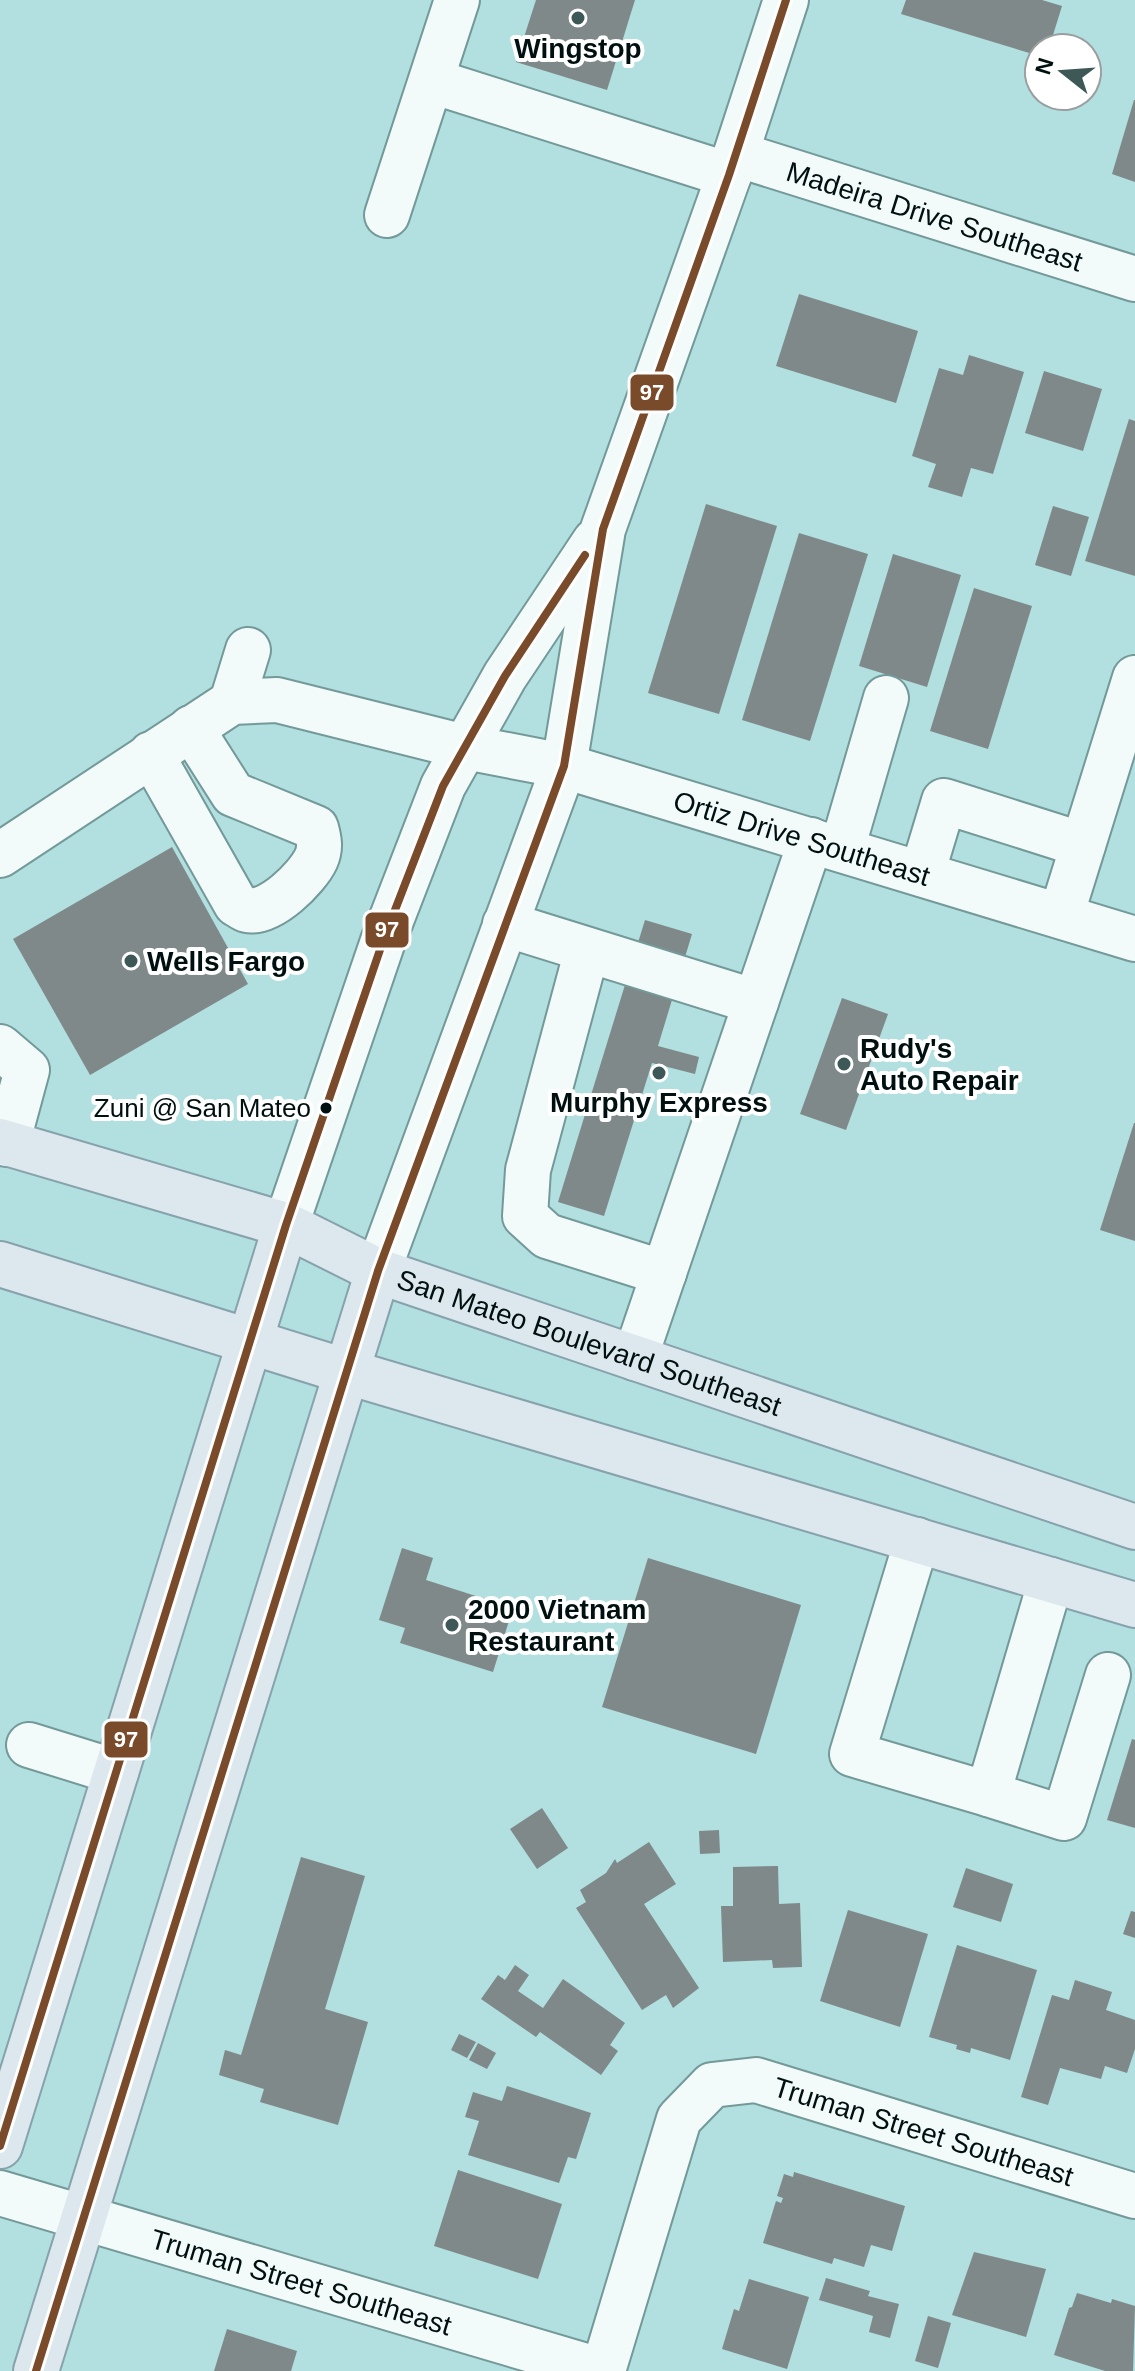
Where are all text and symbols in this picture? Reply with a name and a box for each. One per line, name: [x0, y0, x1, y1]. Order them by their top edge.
marker: Wingstop: [569, 9, 587, 27]
north arrow: [1023, 32, 1103, 112]
place label: Wingstop: [514, 33, 642, 64]
text: N: [1030, 55, 1059, 78]
street label: Madeira Drive Southeast: [783, 155, 1086, 277]
line badge: 97: [629, 373, 675, 412]
text: 97: [640, 380, 664, 405]
street label: Ortiz Drive Southeast: [670, 785, 934, 892]
line badge: 97: [364, 911, 410, 949]
text: 97: [375, 917, 399, 942]
place label: Wells Fargo: [147, 946, 305, 977]
marker: Wells Fargo: [122, 952, 140, 970]
place label: Rudy's Auto Repair: [860, 1033, 1019, 1096]
marker: Rudy's Auto Repair: [835, 1055, 853, 1073]
marker: Murphy Express: [650, 1064, 668, 1082]
place label: Murphy Express: [550, 1087, 768, 1118]
place label: Zuni @ San Mateo: [94, 1093, 311, 1123]
marker: Zuni @ San Mateo: [318, 1100, 334, 1116]
street label: San Mateo Boulevard Southeast: [393, 1263, 786, 1422]
place label: 2000 Vietnam Restaurant: [468, 1594, 647, 1657]
marker: 2000 Vietnam Restaurant: [443, 1616, 461, 1634]
line badge: 97: [103, 1720, 149, 1759]
text: 97: [114, 1727, 138, 1752]
street label: Truman Street Southeast: [770, 2071, 1077, 2192]
street label: Truman Street Southeast: [147, 2223, 455, 2341]

